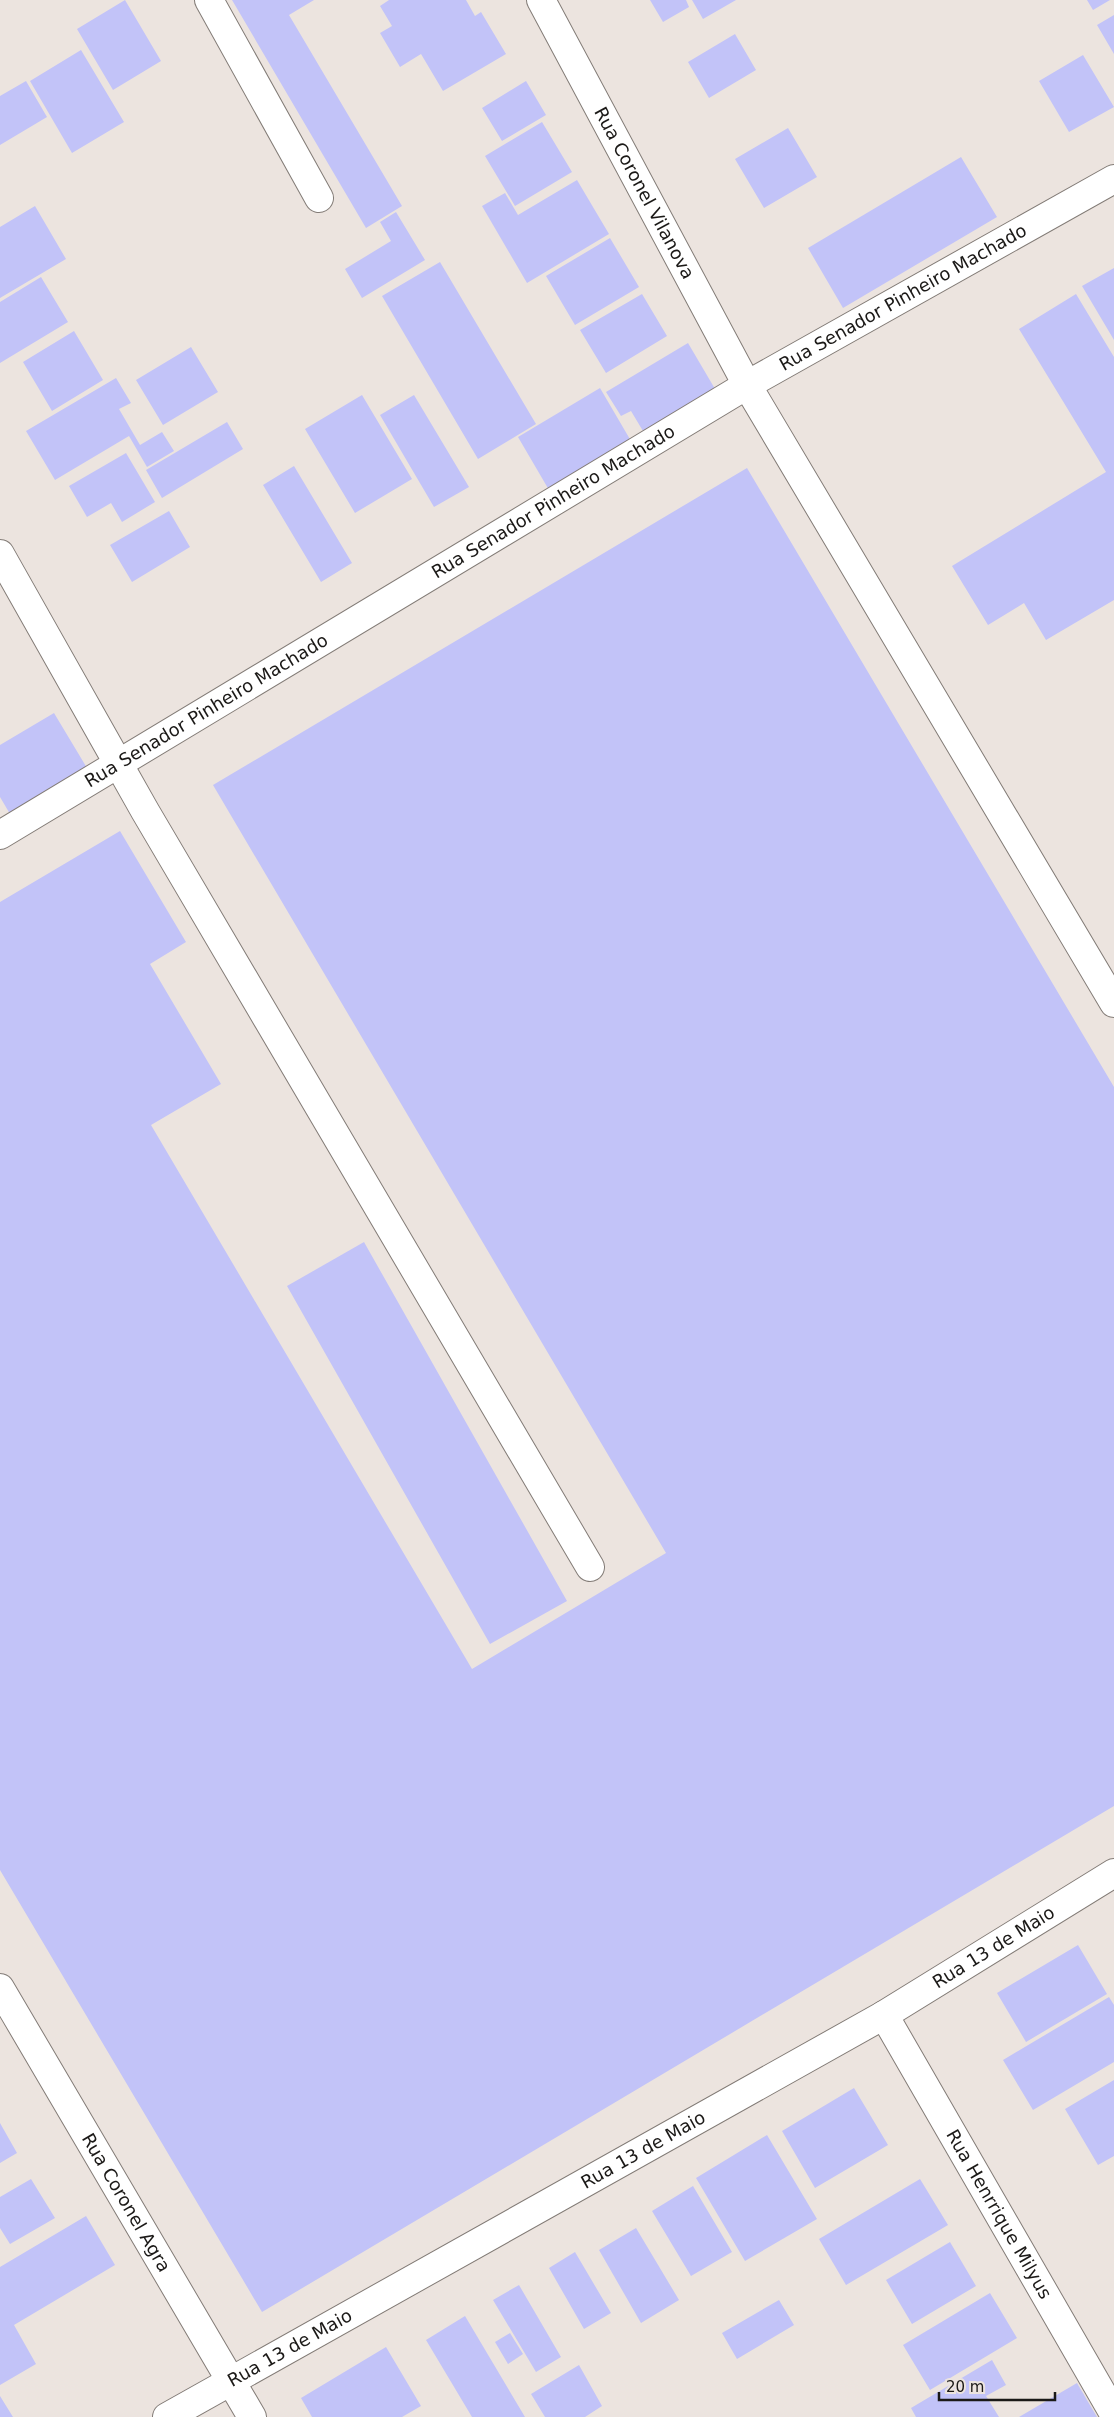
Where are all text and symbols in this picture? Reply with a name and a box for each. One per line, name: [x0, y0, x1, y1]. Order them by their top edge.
street label: Rua Coronel Vilanova: [590, 103, 699, 282]
street label: Rua Senador Pinheiro Machado: [776, 219, 1030, 375]
street label: Rua Senador Pinheiro Machado: [428, 420, 678, 582]
street label: Rua Senador Pinheiro Machado: [81, 629, 332, 791]
street label: Rua 13 de Maio: [929, 1901, 1058, 1992]
street label: Rua 13 de Maio: [577, 2106, 709, 2193]
street label: Rua Henrrique Milyus: [942, 2126, 1056, 2302]
street label: Rua Coronel Agra: [78, 2129, 175, 2275]
street label: Rua 13 de Maio: [224, 2304, 356, 2391]
scale bar: [939, 2370, 1055, 2402]
text: 20 m: [946, 2378, 984, 2396]

